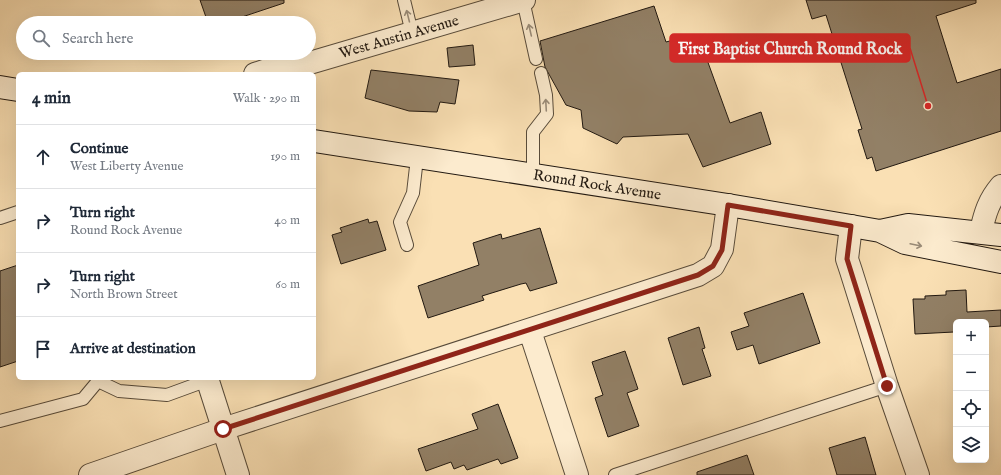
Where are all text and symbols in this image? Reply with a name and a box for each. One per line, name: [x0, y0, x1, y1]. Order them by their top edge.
one-way arrow: [403, 10, 411, 23]
street label: West Austin Avenue: [337, 11, 461, 63]
search box: [16, 16, 316, 60]
one-way arrow: [525, 24, 533, 37]
icon: search: [30, 27, 52, 49]
text: Search here: [62, 29, 133, 48]
callout: First Baptist Church Round Rock: [670, 34, 910, 62]
text: First Baptist Church Round Rock: [678, 40, 902, 60]
text: 4 min: [32, 88, 71, 109]
text: Walk · 290 m: [233, 90, 300, 107]
one-way arrow: [542, 99, 550, 112]
text: Continue: [70, 139, 128, 158]
icon: ahead: [32, 146, 54, 168]
text: 190 m: [270, 148, 300, 165]
text: West Liberty Avenue: [70, 158, 183, 175]
street label: Round Rock Avenue: [532, 165, 663, 205]
text: Turn right: [70, 203, 135, 222]
icon: right: [32, 210, 54, 232]
text: 40 m: [274, 212, 300, 229]
text: Round Rock Avenue: [70, 222, 182, 239]
one-way arrow: [909, 242, 922, 250]
text: Turn right: [70, 267, 135, 286]
icon: right: [32, 274, 54, 296]
text: 60 m: [275, 276, 300, 293]
text: North Brown Street: [70, 286, 178, 303]
map controls: [953, 319, 989, 463]
button: +: [953, 319, 989, 355]
icon: arrive: [32, 338, 54, 360]
text: Arrive at destination: [70, 339, 196, 358]
button: −: [953, 355, 989, 391]
route end: [878, 377, 896, 395]
button: locate: [953, 391, 989, 427]
route start: [214, 420, 232, 438]
button: layers: [953, 427, 989, 463]

